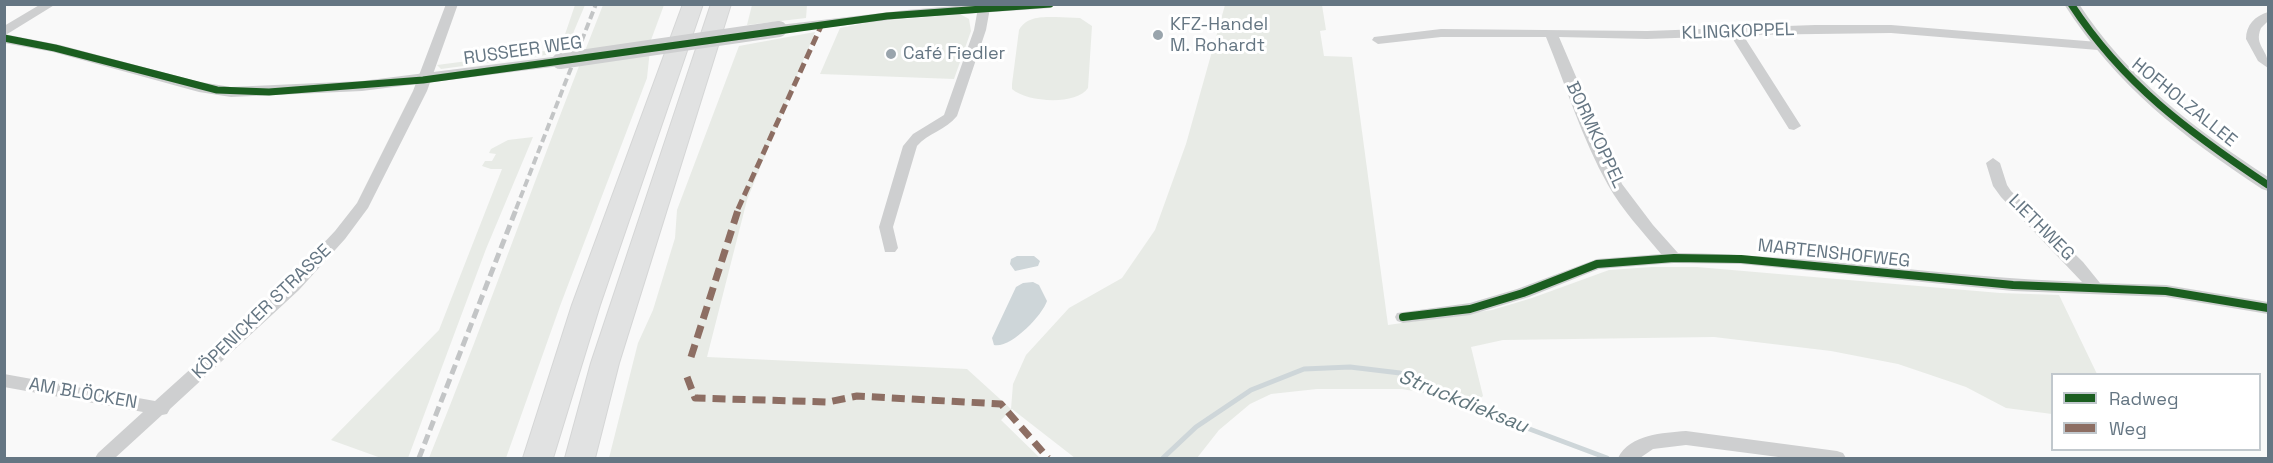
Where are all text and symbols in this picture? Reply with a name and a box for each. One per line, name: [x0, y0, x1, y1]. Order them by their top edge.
place label: KFZ-Handel M. Rohardt: [1170, 14, 1268, 57]
street label: KLINGKOPPEL: [1681, 19, 1795, 45]
marker: KFZ-Handel M. Rohardt: [1151, 28, 1165, 42]
street label: RUSSEER WEG: [462, 32, 584, 70]
place label: Café Fiedler: [903, 43, 1005, 65]
marker: Café Fiedler: [884, 47, 898, 61]
street label: HOFHOLZALLEE: [2127, 54, 2241, 152]
street label: BORMKOPPEL: [1561, 78, 1629, 192]
street label: LIETHWEG: [2003, 190, 2079, 266]
street label: MARTENSHOFWEG: [1757, 235, 1911, 273]
street label: KÖPENICKER STRASSE: [188, 240, 336, 384]
water label: Struckdieksau: [1395, 365, 1531, 439]
legend: [2051, 373, 2261, 451]
street label: AM BLÖCKEN: [27, 374, 139, 414]
text: Radweg: [2109, 387, 2179, 410]
text: Weg: [2109, 417, 2147, 440]

